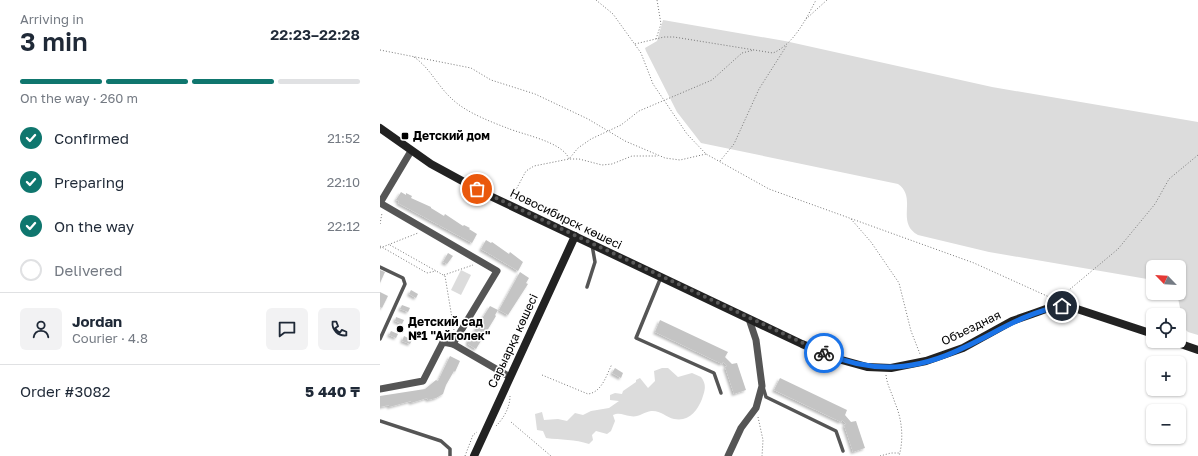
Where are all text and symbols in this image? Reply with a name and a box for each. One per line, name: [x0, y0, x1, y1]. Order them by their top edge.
text: Arriving in: [20, 11, 84, 27]
text: 22:23–22:28: [270, 25, 360, 43]
text: 3 min: [20, 26, 88, 57]
text: On the way · 260 m: [20, 90, 138, 106]
icon: check: [20, 127, 42, 149]
place label: Детский дом: [413, 128, 490, 143]
text: Confirmed: [54, 129, 129, 147]
text: 21:52: [327, 130, 360, 146]
marker: Детский дом: [400, 131, 410, 141]
icon: check: [20, 171, 42, 193]
pin: [460, 172, 494, 206]
text: Preparing: [54, 173, 124, 191]
text: 22:10: [327, 174, 360, 190]
icon: bag: [466, 178, 488, 200]
street label: Новосибирск көшесі: [508, 185, 625, 252]
icon: check: [20, 215, 42, 237]
text: On the way: [54, 217, 134, 235]
text: 22:12: [327, 218, 360, 234]
north arrow: [1146, 260, 1186, 300]
map controls: [1146, 260, 1186, 444]
text: Delivered: [54, 261, 122, 279]
pin: [1045, 289, 1079, 323]
street label: Сарыарқа көшесі: [484, 291, 541, 390]
icon: home: [1051, 295, 1073, 317]
street label: Объездная: [938, 307, 1003, 348]
button: person: [20, 308, 62, 350]
button: chat: [266, 308, 308, 350]
button: phone: [318, 308, 360, 350]
button: locate: [1146, 308, 1186, 348]
text: Jordan: [72, 312, 122, 330]
place label: Детский сад №1 "Айголек": [408, 314, 490, 343]
marker: Детский сад №1 "Айголек": [395, 324, 405, 334]
text: Courier · 4.8: [72, 330, 148, 346]
courier: [804, 333, 844, 373]
icon: bike: [813, 342, 835, 364]
button: +: [1146, 356, 1186, 396]
text: Order #3082: [20, 382, 110, 400]
text: 5 440 ₸: [305, 382, 360, 400]
button: −: [1146, 404, 1186, 444]

